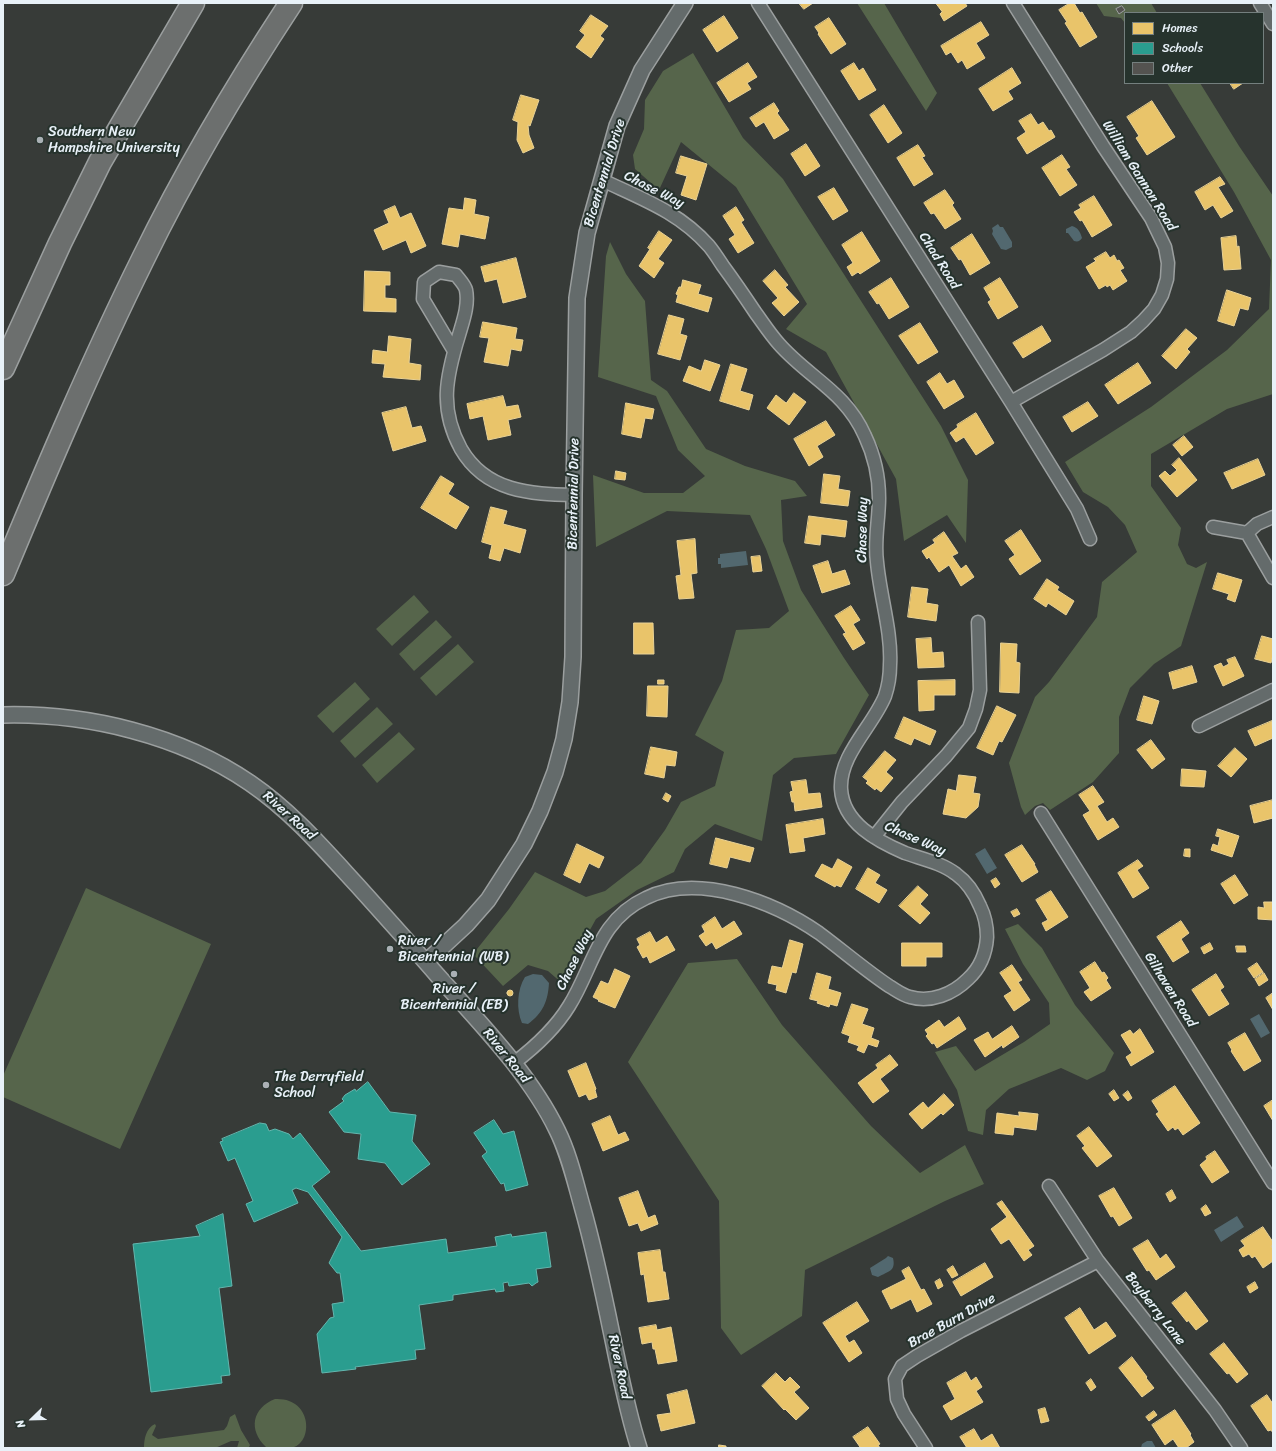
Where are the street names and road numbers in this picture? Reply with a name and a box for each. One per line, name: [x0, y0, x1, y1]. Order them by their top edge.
street label: Bicentennial Drive: [581, 117, 629, 229]
street label: William Gannon Road: [1098, 118, 1180, 234]
street label: Chase Way: [621, 168, 687, 212]
street label: Chad Road: [915, 229, 963, 293]
street label: Bicentennial Drive: [565, 438, 583, 550]
street label: Chase Way: [854, 497, 872, 563]
street label: River Road: [259, 788, 319, 844]
street label: Chase Way: [882, 818, 948, 860]
street label: Chase Way: [553, 927, 597, 993]
street label: Gilhaven Road: [1140, 949, 1200, 1031]
street label: River Road: [479, 1025, 533, 1087]
street label: Bayberry Lane: [1121, 1269, 1189, 1349]
street label: Brae Burn Drive: [905, 1290, 999, 1352]
street label: River Road: [604, 1333, 634, 1401]

